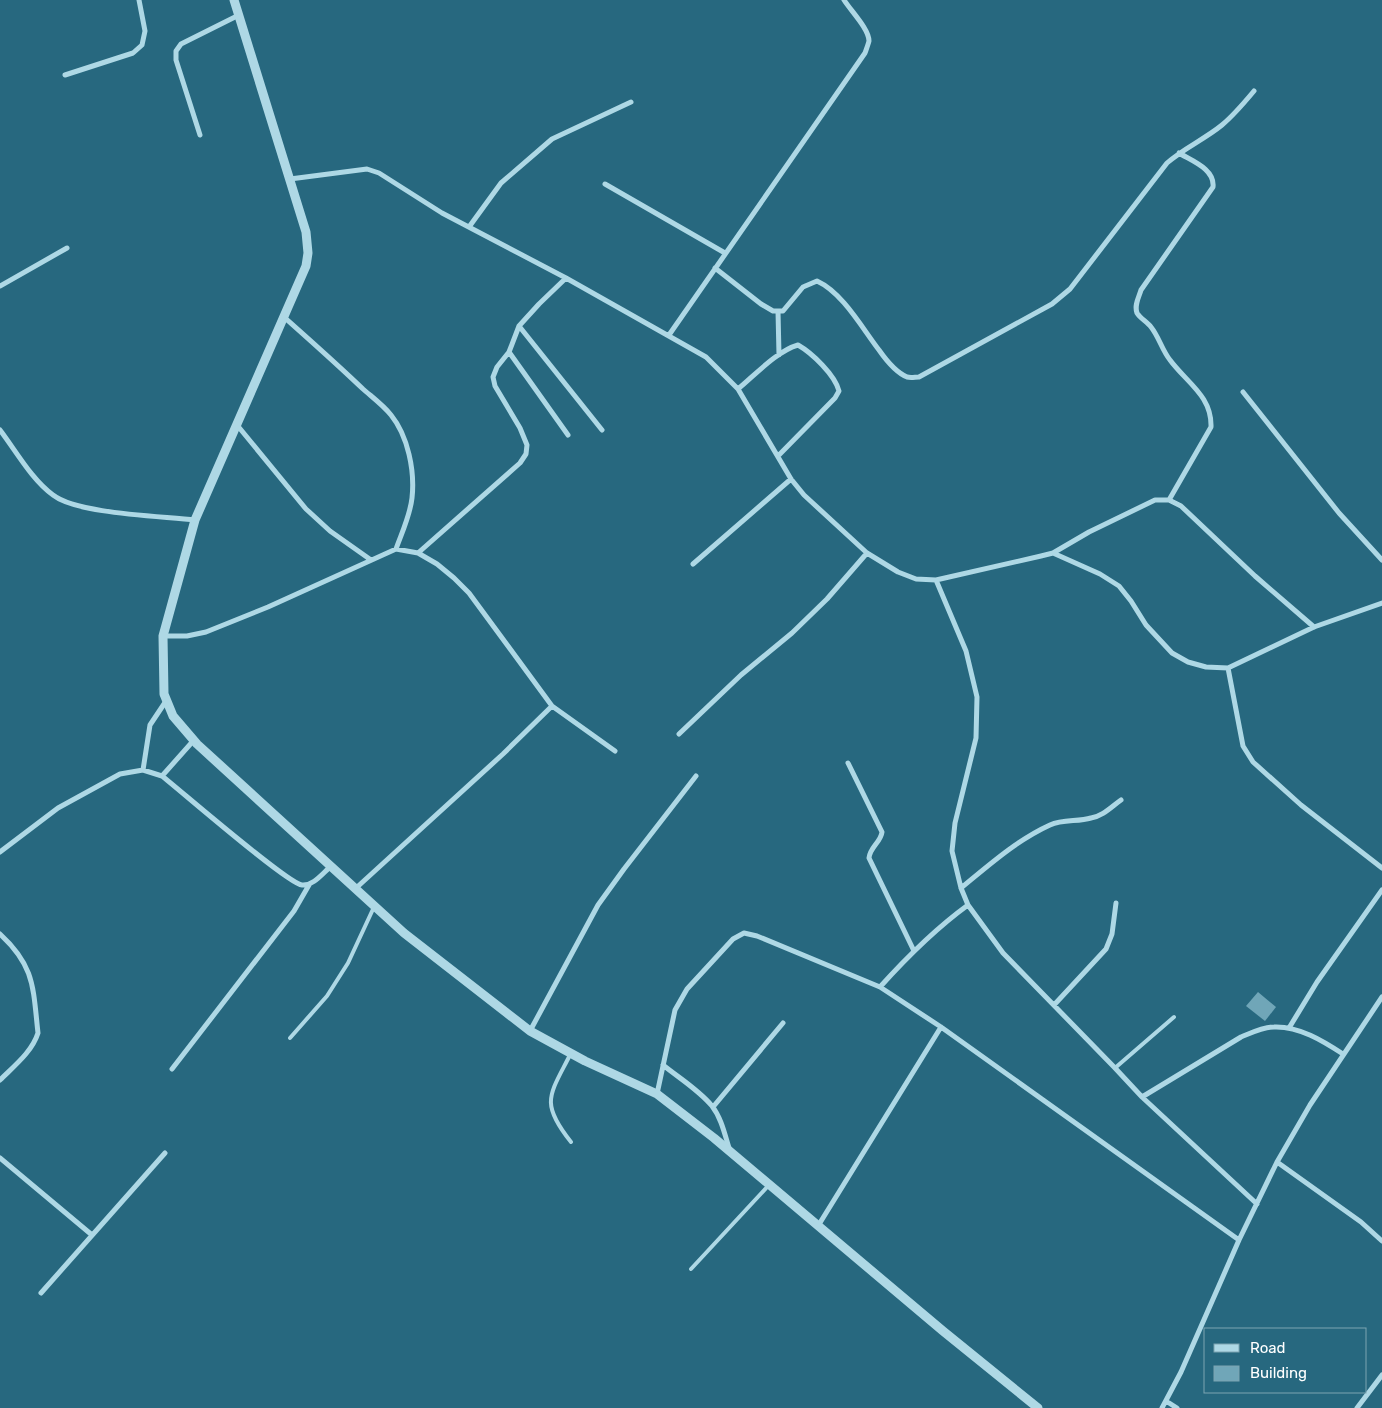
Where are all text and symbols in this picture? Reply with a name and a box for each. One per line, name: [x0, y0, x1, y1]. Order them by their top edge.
legend: [1204, 1328, 1367, 1393]
text: Road: [1250, 1339, 1286, 1357]
text: Building: [1250, 1364, 1307, 1382]

